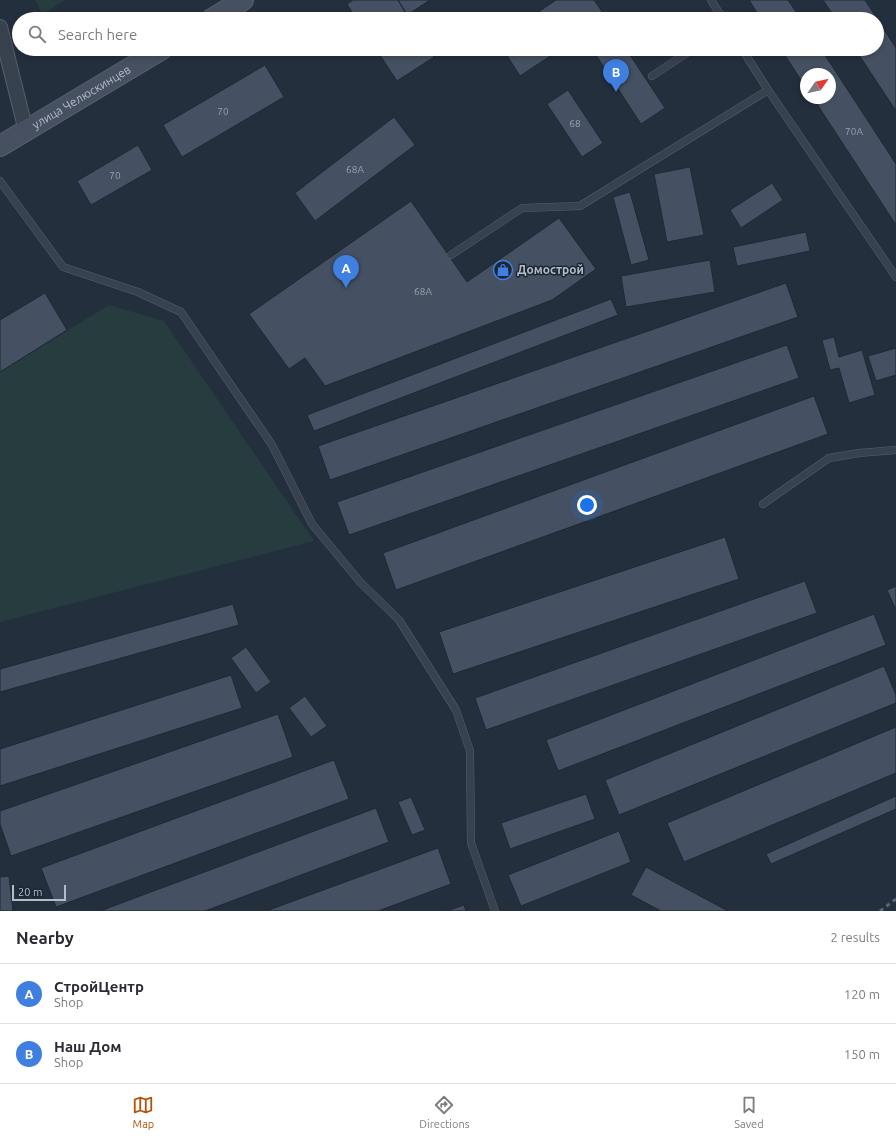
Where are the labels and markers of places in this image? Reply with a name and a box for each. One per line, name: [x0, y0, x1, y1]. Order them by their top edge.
pin: B: [603, 59, 629, 92]
pin: A: [333, 255, 359, 288]
shop icon: Домострой: [492, 259, 514, 281]
place label: Домострой: [517, 263, 584, 276]

